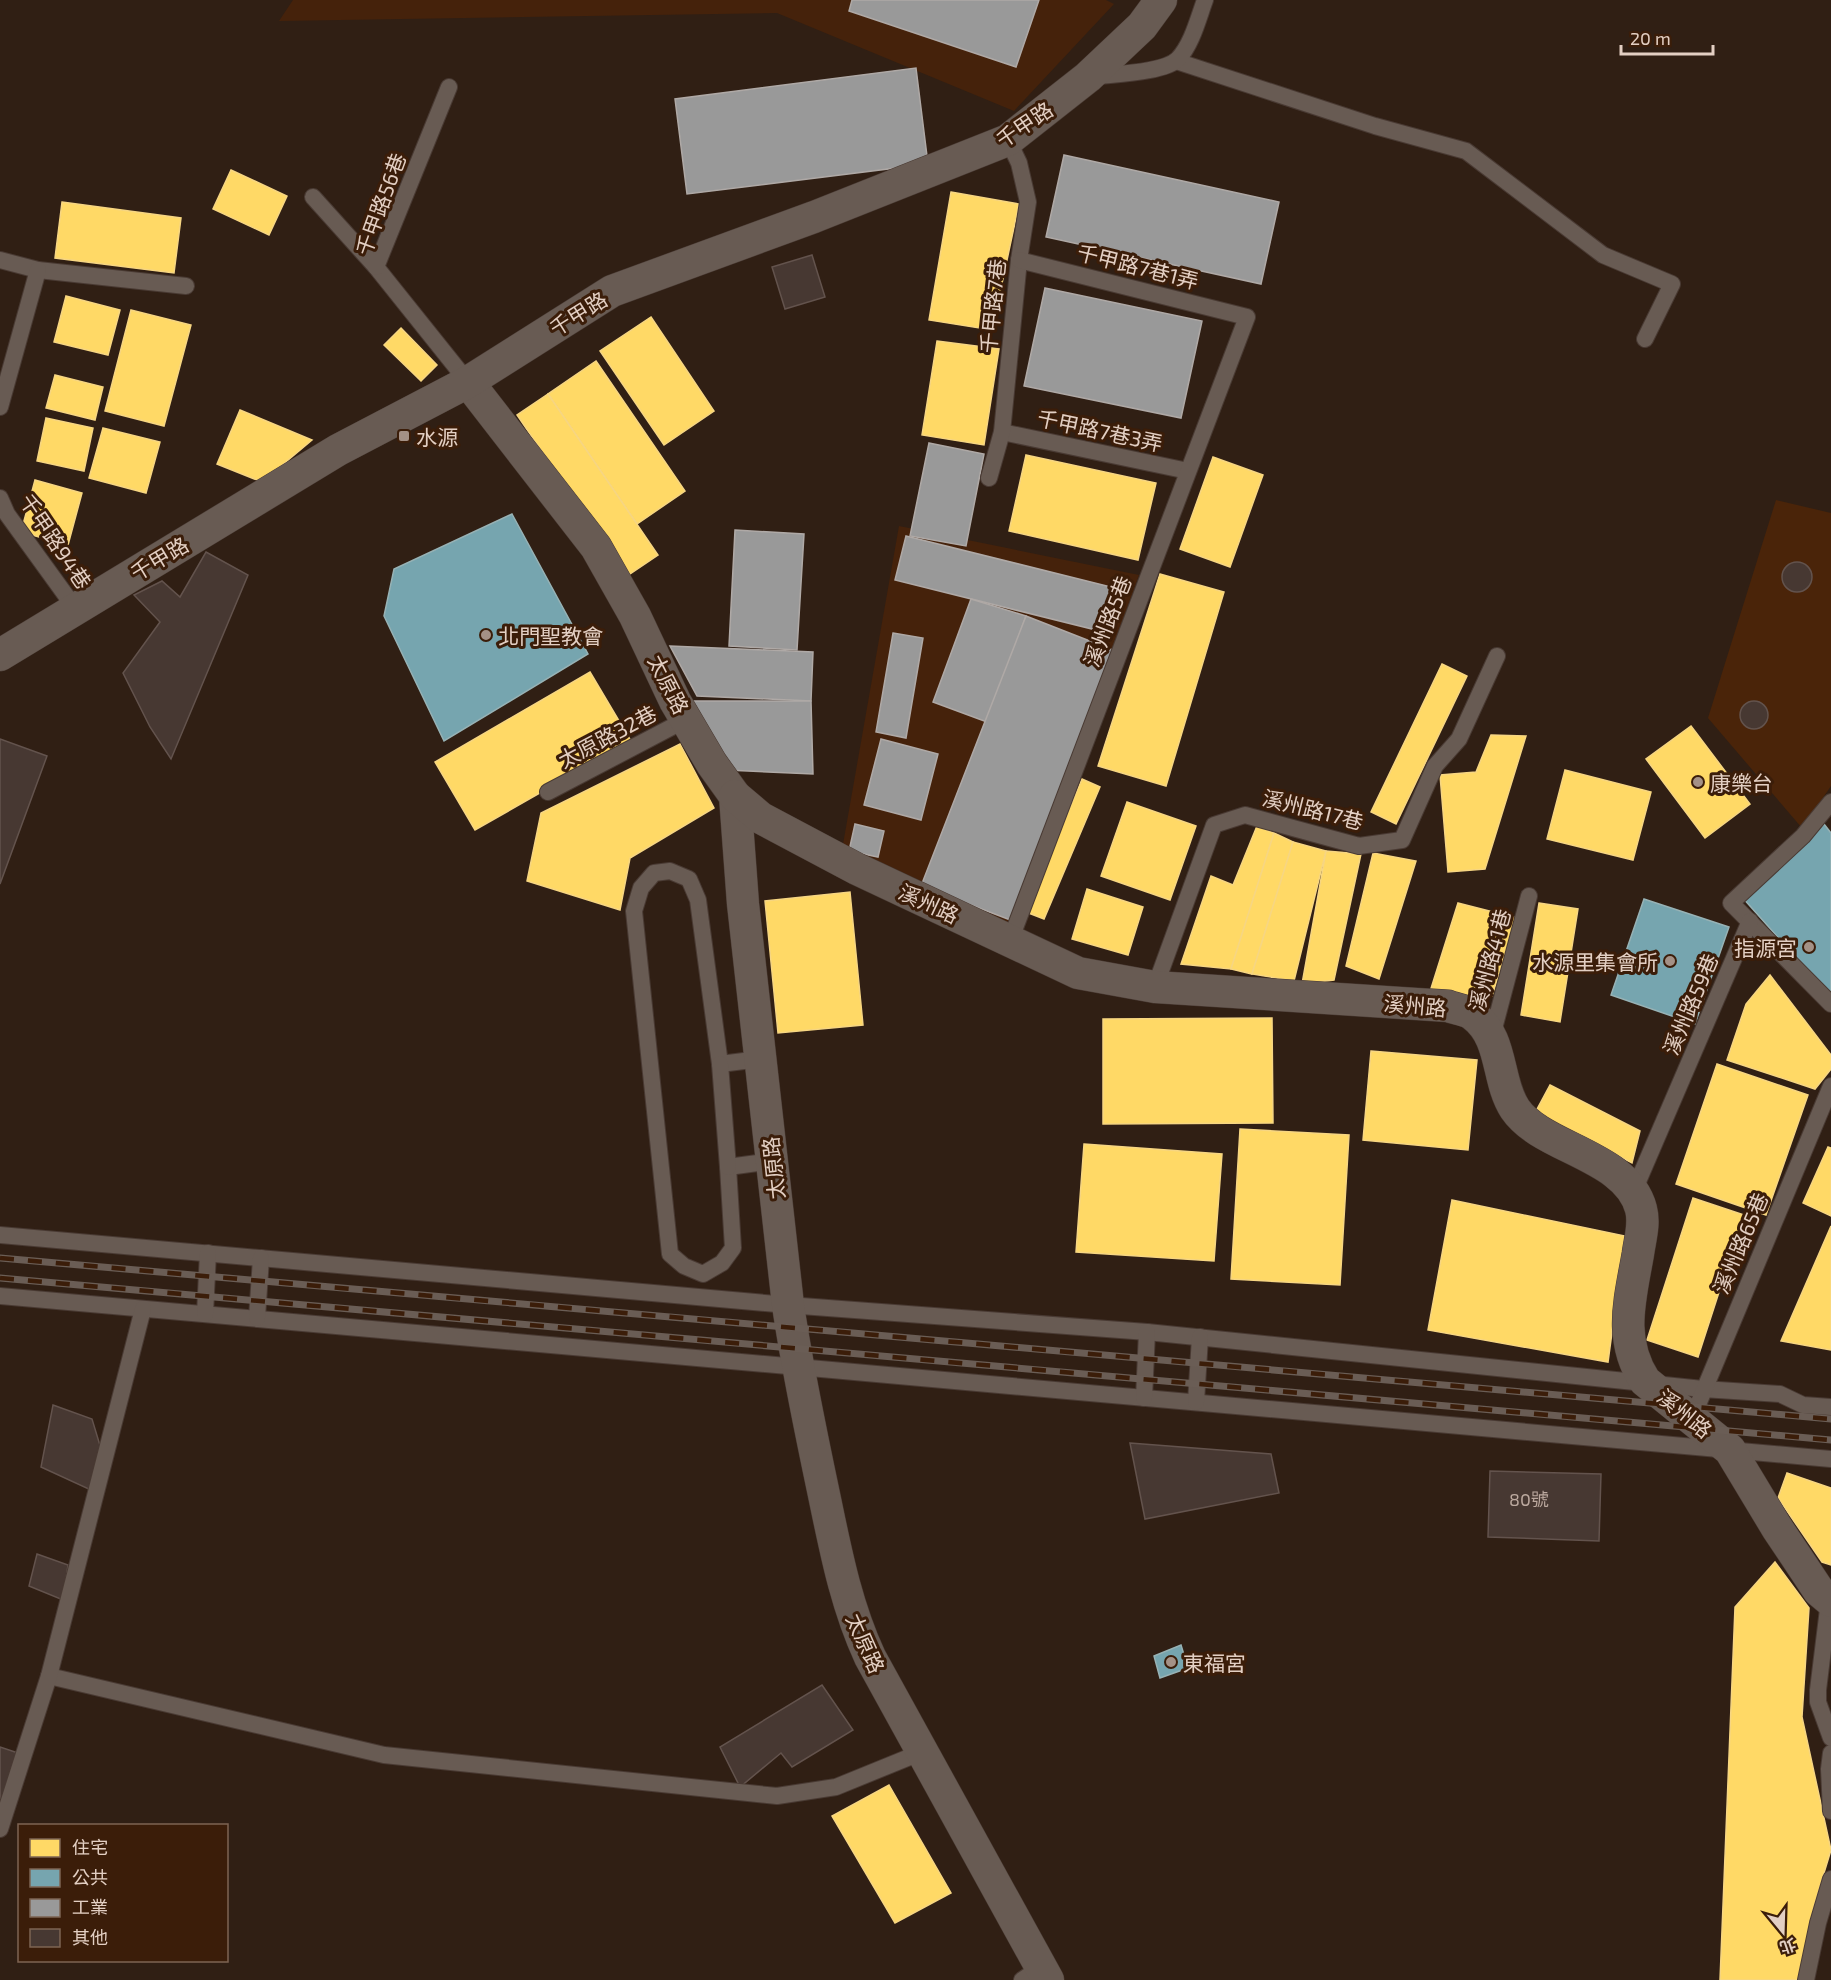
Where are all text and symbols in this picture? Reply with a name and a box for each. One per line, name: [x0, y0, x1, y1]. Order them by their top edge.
scale bar: [1621, 18, 1712, 56]
text: 20 m: [1630, 27, 1671, 49]
street label: 千甲路: [991, 96, 1057, 152]
street label: 千甲路56巷: [350, 149, 410, 259]
street label: 千甲路7巷1弄: [1075, 239, 1201, 293]
street label: 千甲路7巷: [975, 258, 1009, 354]
street label: 千甲路: [545, 286, 611, 340]
street label: 千甲路7巷3弄: [1035, 405, 1165, 455]
place label: 水源: [416, 424, 458, 449]
marker: 水源: [397, 429, 411, 443]
street label: 千甲路94巷: [15, 489, 97, 593]
street label: 千甲路: [126, 531, 192, 585]
street label: 溪州路5巷: [1078, 572, 1136, 670]
place label: 北門聖教會: [498, 623, 603, 648]
marker: 北門聖教會: [479, 628, 493, 642]
street label: 太原路: [644, 650, 694, 718]
street label: 太原路32巷: [554, 700, 660, 772]
place label: 康樂台: [1710, 770, 1773, 795]
marker: 康樂台: [1691, 775, 1705, 789]
street label: 溪州路17巷: [1260, 784, 1366, 834]
street label: 溪州路: [895, 878, 963, 928]
street label: 溪州路41巷: [1463, 906, 1515, 1014]
place label: 指源宮: [1734, 935, 1797, 960]
marker: 指源宮: [1802, 940, 1816, 954]
place label: 水源里集會所: [1532, 949, 1658, 974]
street label: 溪州路59巷: [1658, 950, 1722, 1058]
marker: 水源里集會所: [1663, 954, 1677, 968]
street label: 溪州路: [1383, 990, 1447, 1020]
street label: 太原路: [757, 1135, 789, 1201]
street label: 溪州路65巷: [1708, 1189, 1772, 1297]
street label: 溪州路: [1653, 1383, 1717, 1443]
house number: 80號: [1509, 1488, 1549, 1510]
street label: 太原路: [842, 1609, 890, 1677]
place label: 東福宮: [1183, 1650, 1246, 1675]
marker: 東福宮: [1164, 1655, 1178, 1669]
legend: [18, 1824, 228, 1962]
text: 住宅: [72, 1836, 108, 1858]
text: 公共: [72, 1866, 108, 1888]
text: 工業: [72, 1896, 108, 1918]
north arrow: [1753, 1902, 1813, 1962]
text: 其他: [72, 1926, 108, 1948]
text: 北: [1777, 1935, 1799, 1958]

